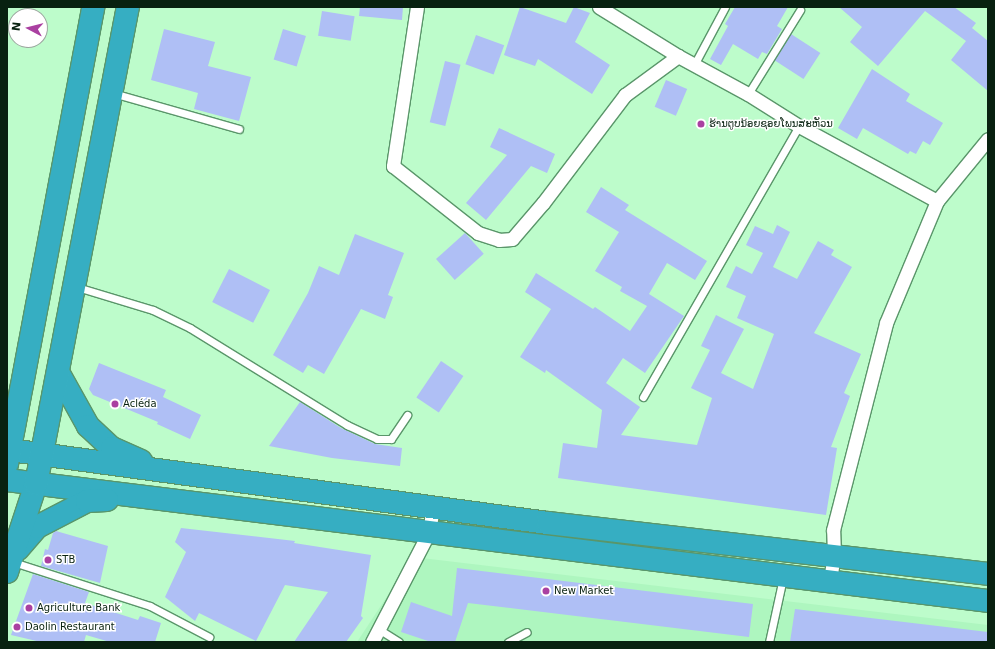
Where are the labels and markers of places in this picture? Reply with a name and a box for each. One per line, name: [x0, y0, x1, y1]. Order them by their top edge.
place label: ຮ້ານຕູບນ້ອຍຊອຍໂພນສະຫັວນ: [709, 118, 833, 130]
marker: ຮ້ານຕູບນ້ອຍຊອຍໂພນສະຫັວນ: [696, 119, 706, 129]
place label: Acléda: [123, 398, 157, 410]
marker: Acléda: [110, 399, 120, 409]
place label: STB: [56, 554, 75, 566]
marker: STB: [43, 555, 53, 565]
place label: New Market: [554, 585, 613, 597]
marker: New Market: [541, 586, 551, 596]
place label: Agriculture Bank: [37, 602, 120, 614]
marker: Agriculture Bank: [24, 603, 34, 613]
place label: Daolin Restaurant: [25, 621, 115, 633]
marker: Daolin Restaurant: [12, 622, 22, 632]

